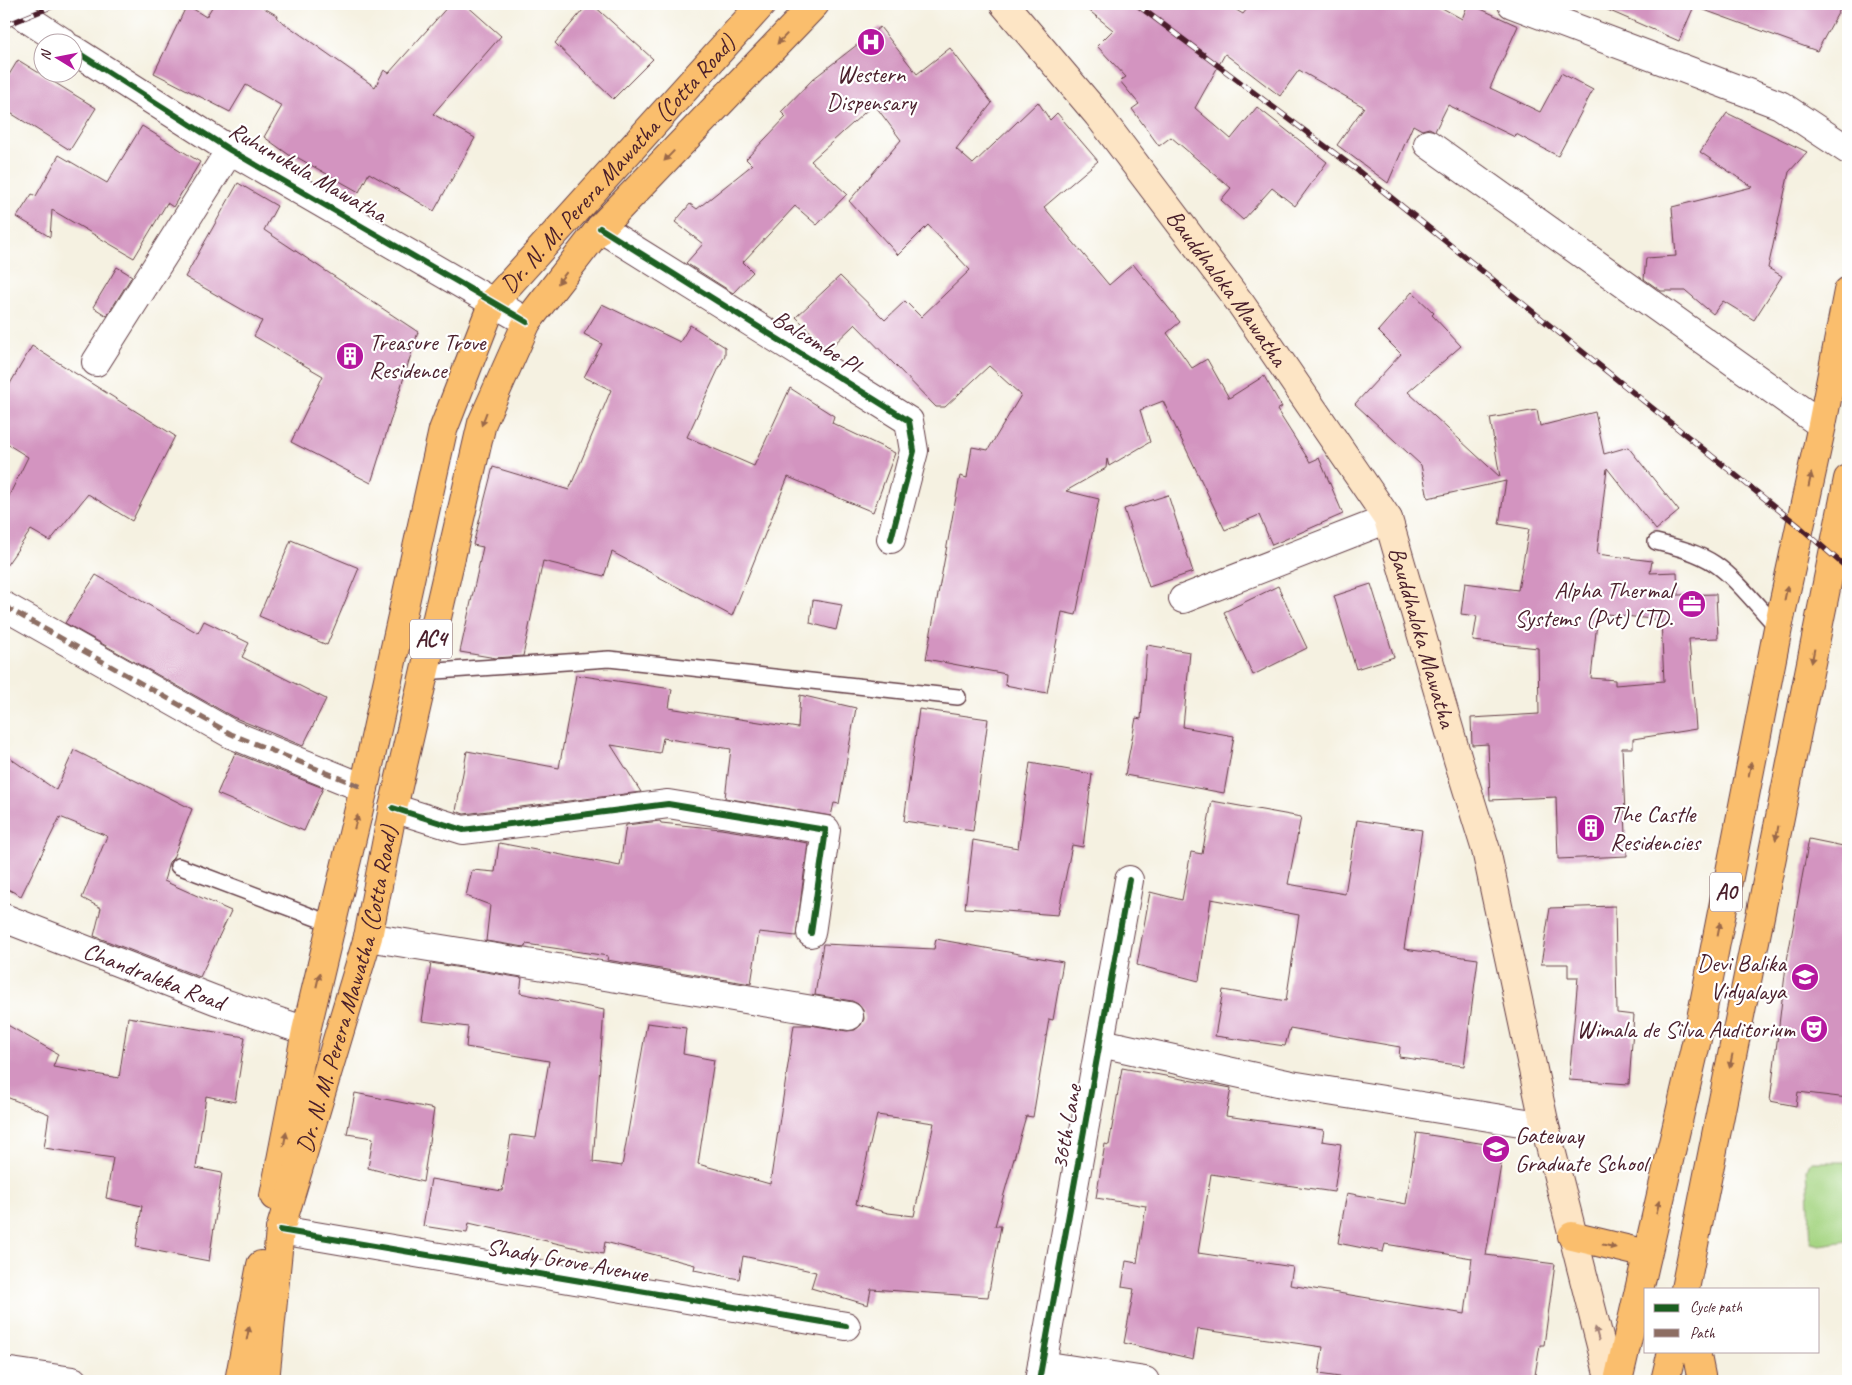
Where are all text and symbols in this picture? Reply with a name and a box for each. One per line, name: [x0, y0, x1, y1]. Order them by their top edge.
hospital icon: Western Dispensary: [856, 27, 886, 57]
street label: Dr. N. M. Perera Mawatha (Cotta Road): [494, 28, 742, 299]
north arrow: [32, 32, 82, 82]
one-way arrow: [776, 33, 788, 45]
text: N: [37, 48, 55, 62]
place label: Western Dispensary: [826, 59, 918, 117]
street label: Ruhunukula Mawatha: [224, 115, 393, 230]
one-way arrow: [663, 150, 675, 162]
street label: Bauddhaloka Mawatha: [1160, 203, 1295, 373]
one-way arrow: [556, 271, 567, 284]
street label: Balcombe Pl: [767, 303, 868, 381]
place label: Treasure Trove Residence: [369, 327, 488, 385]
building icon: Treasure Trove Residence: [335, 341, 365, 371]
one-way arrow: [479, 412, 487, 426]
one-way arrow: [1806, 472, 1814, 487]
street label: Bauddhaloka Mawatha: [1382, 543, 1463, 732]
place label: Alpha Thermal Systems (Pvt) LTD.: [1514, 575, 1677, 633]
one-way arrow: [1782, 585, 1790, 600]
office icon: Alpha Thermal Systems (Pvt) LTD.: [1677, 589, 1707, 619]
road number: AC4: [410, 620, 452, 658]
one-way arrow: [1808, 649, 1816, 665]
one-way arrow: [1746, 762, 1754, 777]
place label: The Castle Residencies: [1610, 799, 1702, 857]
building icon: The Castle Residencies: [1576, 813, 1606, 843]
one-way arrow: [352, 815, 360, 830]
street label: Dr. N. M. Perera Mawatha (Cotta Road): [289, 822, 404, 1156]
one-way arrow: [1773, 825, 1781, 840]
road number: A0: [1710, 872, 1742, 912]
one-way arrow: [1715, 920, 1723, 936]
street label: Chandraleka Road: [79, 935, 232, 1018]
place label: Devi Balika Vidyalaya: [1697, 948, 1787, 1006]
school or university icon: Devi Balika Vidyalaya: [1790, 962, 1820, 992]
one-way arrow: [314, 973, 322, 988]
place label: Wimala de Silva Auditorium: [1576, 1014, 1796, 1044]
theatre icon: Wimala de Silva Auditorium: [1799, 1014, 1829, 1044]
one-way arrow: [1727, 1053, 1735, 1068]
street label: 36th Lane: [1044, 1080, 1089, 1172]
place label: Gateway Graduate School: [1515, 1120, 1651, 1178]
one-way arrow: [282, 1131, 290, 1147]
school or university icon: Gateway Graduate School: [1481, 1134, 1511, 1164]
one-way arrow: [1654, 1200, 1662, 1215]
street label: Shady Grove Avenue: [484, 1231, 652, 1289]
one-way arrow: [1601, 1242, 1617, 1250]
legend: [1644, 1288, 1820, 1352]
text: Cycle path: [1690, 1298, 1742, 1317]
text: Path: [1690, 1324, 1716, 1343]
one-way arrow: [244, 1326, 252, 1341]
one-way arrow: [1593, 1327, 1601, 1342]

